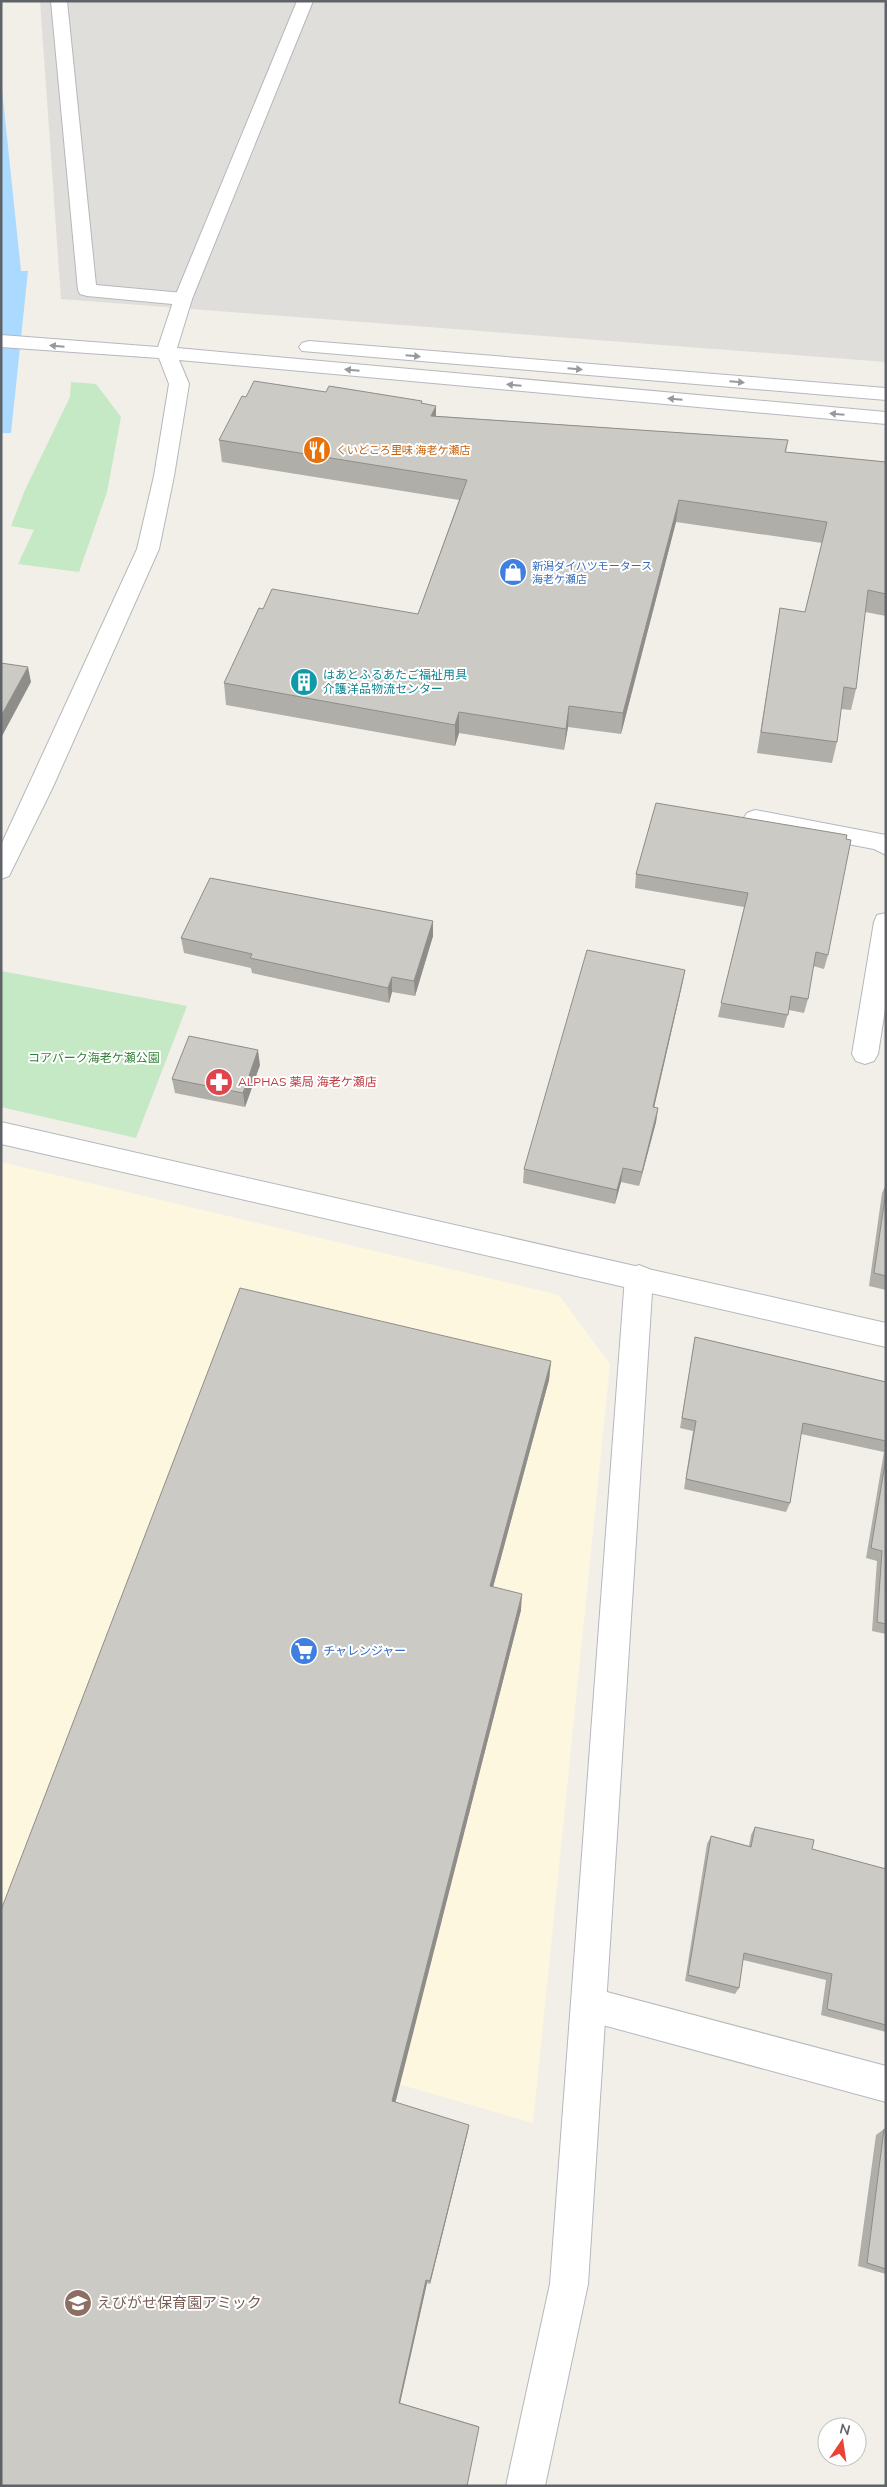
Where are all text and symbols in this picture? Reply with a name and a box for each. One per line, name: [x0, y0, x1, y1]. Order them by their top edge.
one-way arrow: [49, 341, 65, 349]
one-way arrow: [405, 352, 421, 360]
one-way arrow: [567, 365, 583, 373]
one-way arrow: [343, 366, 359, 374]
one-way arrow: [729, 378, 745, 386]
one-way arrow: [505, 380, 521, 388]
one-way arrow: [667, 395, 683, 403]
one-way arrow: [829, 410, 845, 418]
restaurant icon: くいどころ里味 海老ケ瀬店: [302, 435, 332, 465]
place label: くいどころ里味 海老ケ瀬店: [336, 443, 471, 457]
shop icon: 新潟ダイハツモータース 海老ケ瀬店: [498, 557, 528, 587]
place label: 新潟ダイハツモータース 海老ケ瀬店: [532, 559, 652, 586]
building icon: はあとふるあたご福祉用具 介護洋品物流センター: [289, 667, 319, 697]
place label: はあとふるあたご福祉用具 介護洋品物流センター: [323, 667, 467, 696]
park label: コアパーク海老ケ瀬公園: [28, 1050, 160, 1065]
pharmacy icon: ALPHAS 薬局 海老ケ瀬店: [204, 1067, 234, 1097]
place label: ALPHAS 薬局 海老ケ瀬店: [238, 1074, 377, 1089]
supermarket icon: チャレンジャー: [289, 1636, 319, 1666]
place label: チャレンジャー: [323, 1643, 406, 1658]
school or university icon: えびがせ保育園アミック: [63, 2288, 93, 2318]
place label: えびがせ保育園アミック: [97, 2293, 262, 2312]
north arrow: [817, 2417, 867, 2467]
text: N: [838, 2419, 852, 2439]

